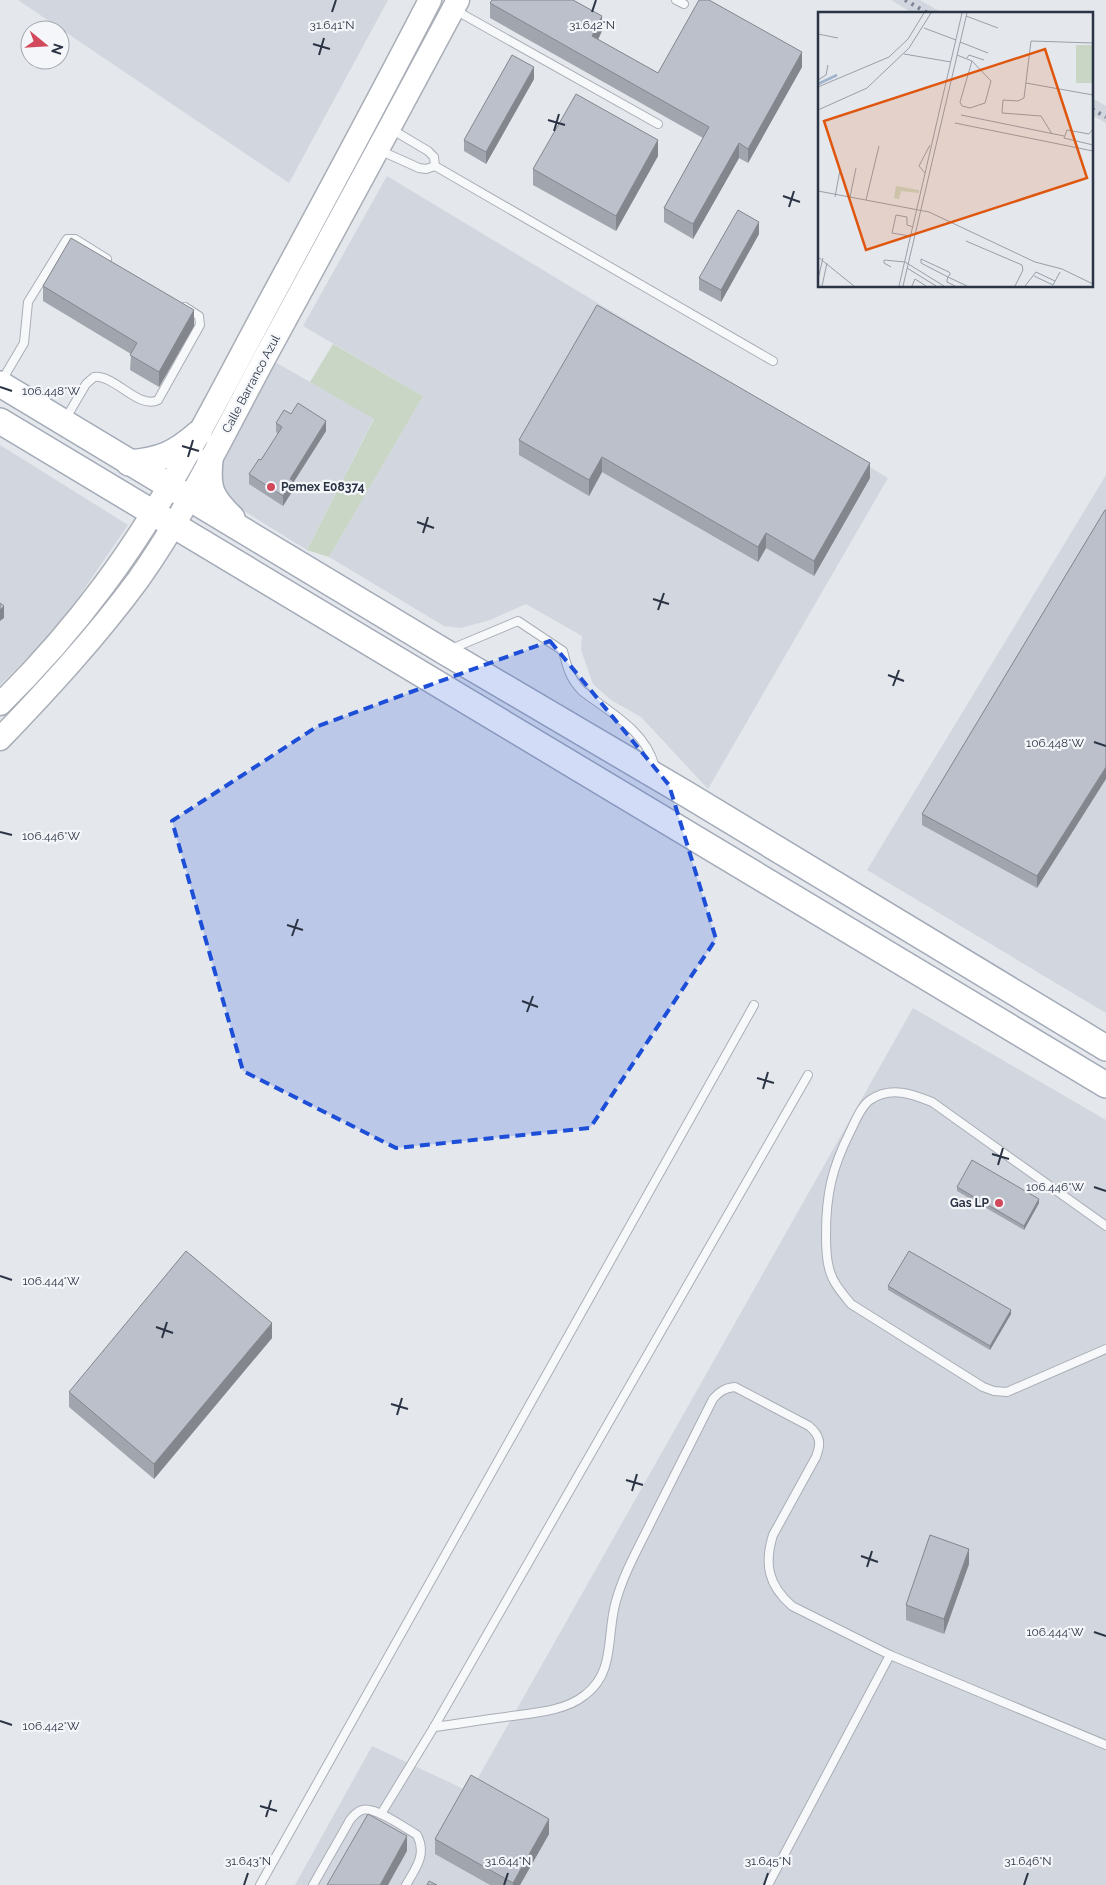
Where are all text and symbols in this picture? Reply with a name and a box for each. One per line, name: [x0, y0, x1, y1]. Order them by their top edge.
inset map: [818, 12, 1094, 288]
text: 31.641°N: [310, 18, 354, 32]
text: 31.642°N: [569, 18, 615, 32]
north arrow: [20, 20, 70, 70]
text: N: [48, 41, 67, 57]
street label: Calle Barranco Azul: [219, 332, 283, 435]
text: 106.448°W: [22, 384, 80, 398]
place label: Pemex E08374: [281, 480, 365, 494]
marker: Pemex E08374: [265, 481, 277, 493]
text: 106.448°W: [1026, 736, 1084, 750]
text: 106.446°W: [22, 829, 80, 843]
text: 106.446°W: [1026, 1180, 1084, 1194]
place label: Gas LP: [950, 1196, 990, 1210]
marker: Gas LP: [993, 1197, 1005, 1209]
text: 106.444°W: [22, 1274, 80, 1288]
text: 106.444°W: [1026, 1625, 1084, 1639]
text: 106.442°W: [23, 1719, 80, 1733]
text: 31.643°N: [225, 1854, 271, 1868]
text: 31.644°N: [485, 1854, 531, 1868]
text: 31.645°N: [745, 1854, 791, 1868]
text: 31.646°N: [1004, 1854, 1052, 1868]

